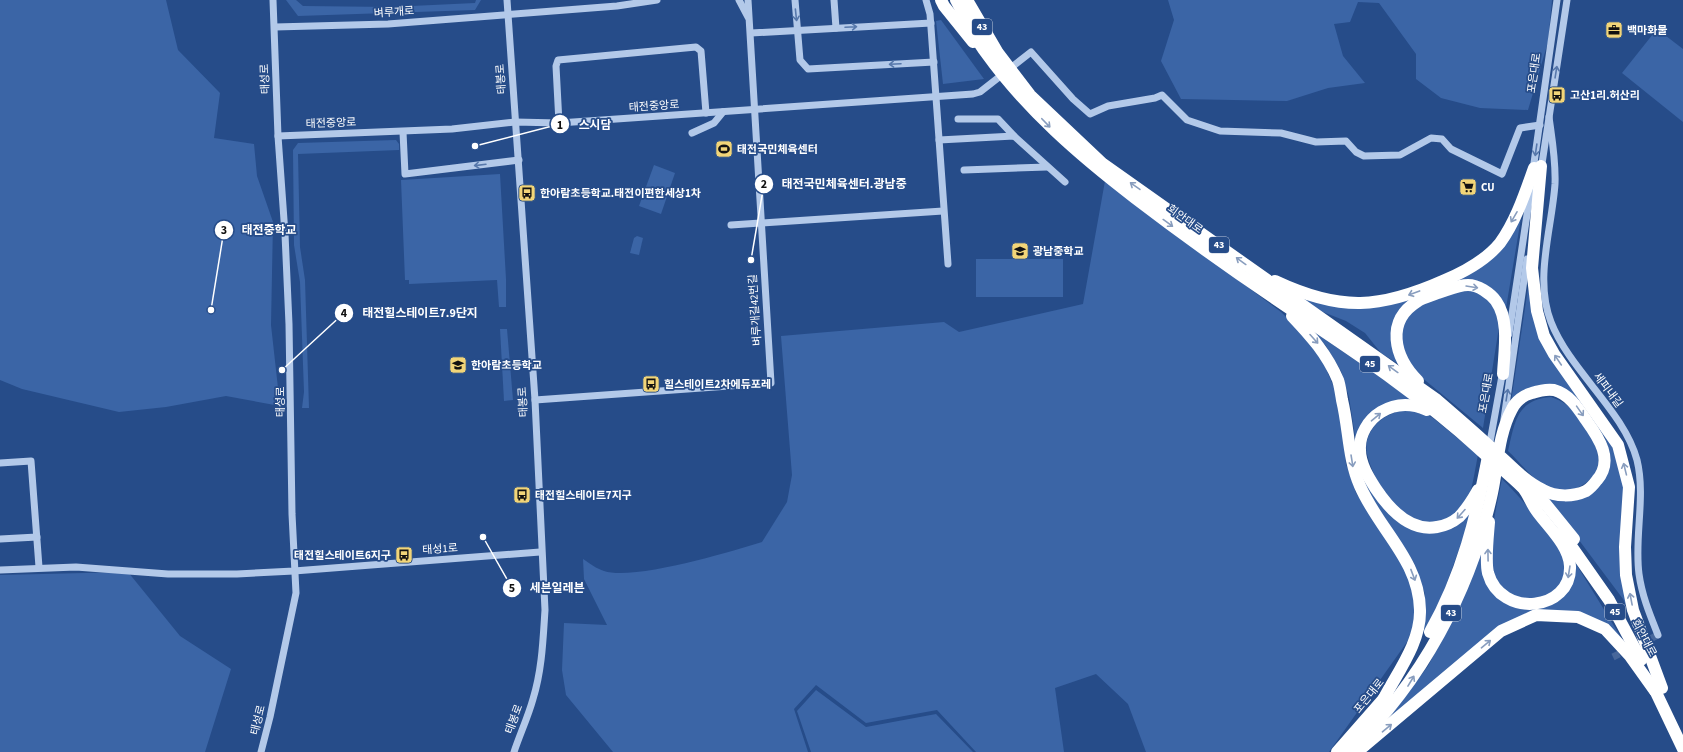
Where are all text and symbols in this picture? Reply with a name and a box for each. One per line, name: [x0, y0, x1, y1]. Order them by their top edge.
street label: 벼루개로: [373, 3, 415, 21]
one-way arrow: [793, 8, 800, 21]
road number: 43: [972, 19, 992, 35]
office icon: 백마화물: [1604, 20, 1624, 40]
one-way arrow: [844, 23, 857, 30]
place label: 백마화물: [1627, 23, 1667, 38]
street label: 포은대로: [1524, 52, 1544, 94]
one-way arrow: [889, 60, 902, 67]
street label: 태봉로: [492, 63, 510, 95]
street label: 태성로: [257, 64, 273, 94]
one-way arrow: [1552, 66, 1560, 79]
bus stop icon: 고산1리.허산리: [1547, 85, 1567, 105]
place label: 고산1리.허산리: [1570, 88, 1640, 103]
street label: 태전중앙로: [628, 97, 680, 115]
callout: 스시담: [550, 112, 619, 136]
street label: 태전중앙로: [305, 115, 357, 131]
text: 1: [557, 117, 563, 134]
text: 스시담: [578, 117, 612, 134]
one-way arrow: [1041, 118, 1051, 128]
sports icon: 태전국민체육센터: [714, 139, 734, 159]
place label: 태전국민체육센터: [737, 142, 818, 157]
one-way arrow: [1532, 143, 1540, 156]
one-way arrow: [474, 161, 487, 169]
callout: 태전국민체육센터.광남중: [754, 172, 915, 196]
text: 2: [761, 176, 767, 193]
text: 태전국민체육센터.광남중: [781, 176, 907, 193]
supermarket icon: CU: [1458, 177, 1478, 197]
place label: CU: [1481, 180, 1495, 195]
one-way arrow: [1130, 182, 1141, 190]
bus stop icon: 한아람초등학교.태전이편한세상1차: [517, 183, 537, 203]
place label: 한아람초등학교.태전이편한세상1차: [540, 186, 701, 201]
street label: 회안대로: [1164, 201, 1206, 237]
one-way arrow: [1510, 211, 1518, 223]
callout: 태전중학교: [214, 218, 305, 242]
one-way arrow: [1163, 219, 1174, 227]
text: 3: [221, 222, 227, 239]
text: 태전중학교: [241, 222, 297, 239]
road number: 43: [1209, 237, 1229, 253]
school or university icon: 광남중학교: [1010, 241, 1030, 261]
place label: 광남중학교: [1033, 244, 1084, 259]
one-way arrow: [1236, 257, 1247, 265]
street label: 벼루개길42번길: [745, 274, 765, 346]
one-way arrow: [1465, 283, 1478, 291]
one-way arrow: [1408, 289, 1420, 297]
callout: 태전힐스테이트7.9단지: [334, 301, 485, 325]
text: 4: [341, 305, 348, 322]
text: 태전힐스테이트7.9단지: [362, 305, 478, 322]
one-way arrow: [1309, 334, 1319, 344]
school or university icon: 한아람초등학교: [448, 355, 468, 375]
one-way arrow: [1554, 355, 1562, 366]
road number: 45: [1360, 356, 1380, 372]
place label: 한아람초등학교: [471, 358, 542, 373]
one-way arrow: [1388, 365, 1399, 373]
street label: 세피내길: [1590, 369, 1626, 411]
street label: 포은대로: [1475, 372, 1497, 414]
bus stop icon: 힐스테이트2차에듀포레: [641, 374, 661, 394]
place label: 힐스테이트2차에듀포레: [664, 377, 771, 392]
street label: 태봉로: [515, 386, 531, 418]
street label: 태성로: [273, 387, 288, 417]
one-way arrow: [1503, 389, 1511, 402]
one-way arrow: [1576, 405, 1584, 416]
one-way arrow: [1370, 412, 1381, 421]
one-way arrow: [1348, 454, 1356, 467]
one-way arrow: [1621, 463, 1628, 476]
bus stop icon: 태전힐스테이트7지구: [512, 485, 532, 505]
place label: 태전힐스테이트7지구: [535, 488, 632, 503]
one-way arrow: [1456, 509, 1466, 519]
street label: 태성1로: [422, 540, 458, 558]
bus stop icon: 태전힐스테이트6지구: [394, 545, 414, 565]
place label: 태전힐스테이트6지구: [294, 548, 391, 563]
one-way arrow: [1484, 549, 1492, 562]
one-way arrow: [1565, 565, 1573, 578]
one-way arrow: [1410, 568, 1418, 580]
callout: 세븐일레븐: [502, 576, 593, 600]
text: 5: [509, 580, 515, 597]
text: 세븐일레븐: [529, 580, 585, 597]
one-way arrow: [1626, 592, 1634, 605]
road number: 45: [1605, 604, 1625, 620]
road number: 43: [1441, 605, 1461, 621]
street label: 회안대로: [1628, 617, 1660, 659]
one-way arrow: [1481, 639, 1492, 648]
one-way arrow: [1407, 675, 1415, 687]
street label: 포은대로: [1350, 676, 1388, 716]
street label: 태봉로: [502, 702, 526, 736]
street label: 태성로: [247, 703, 269, 737]
one-way arrow: [1382, 723, 1393, 732]

